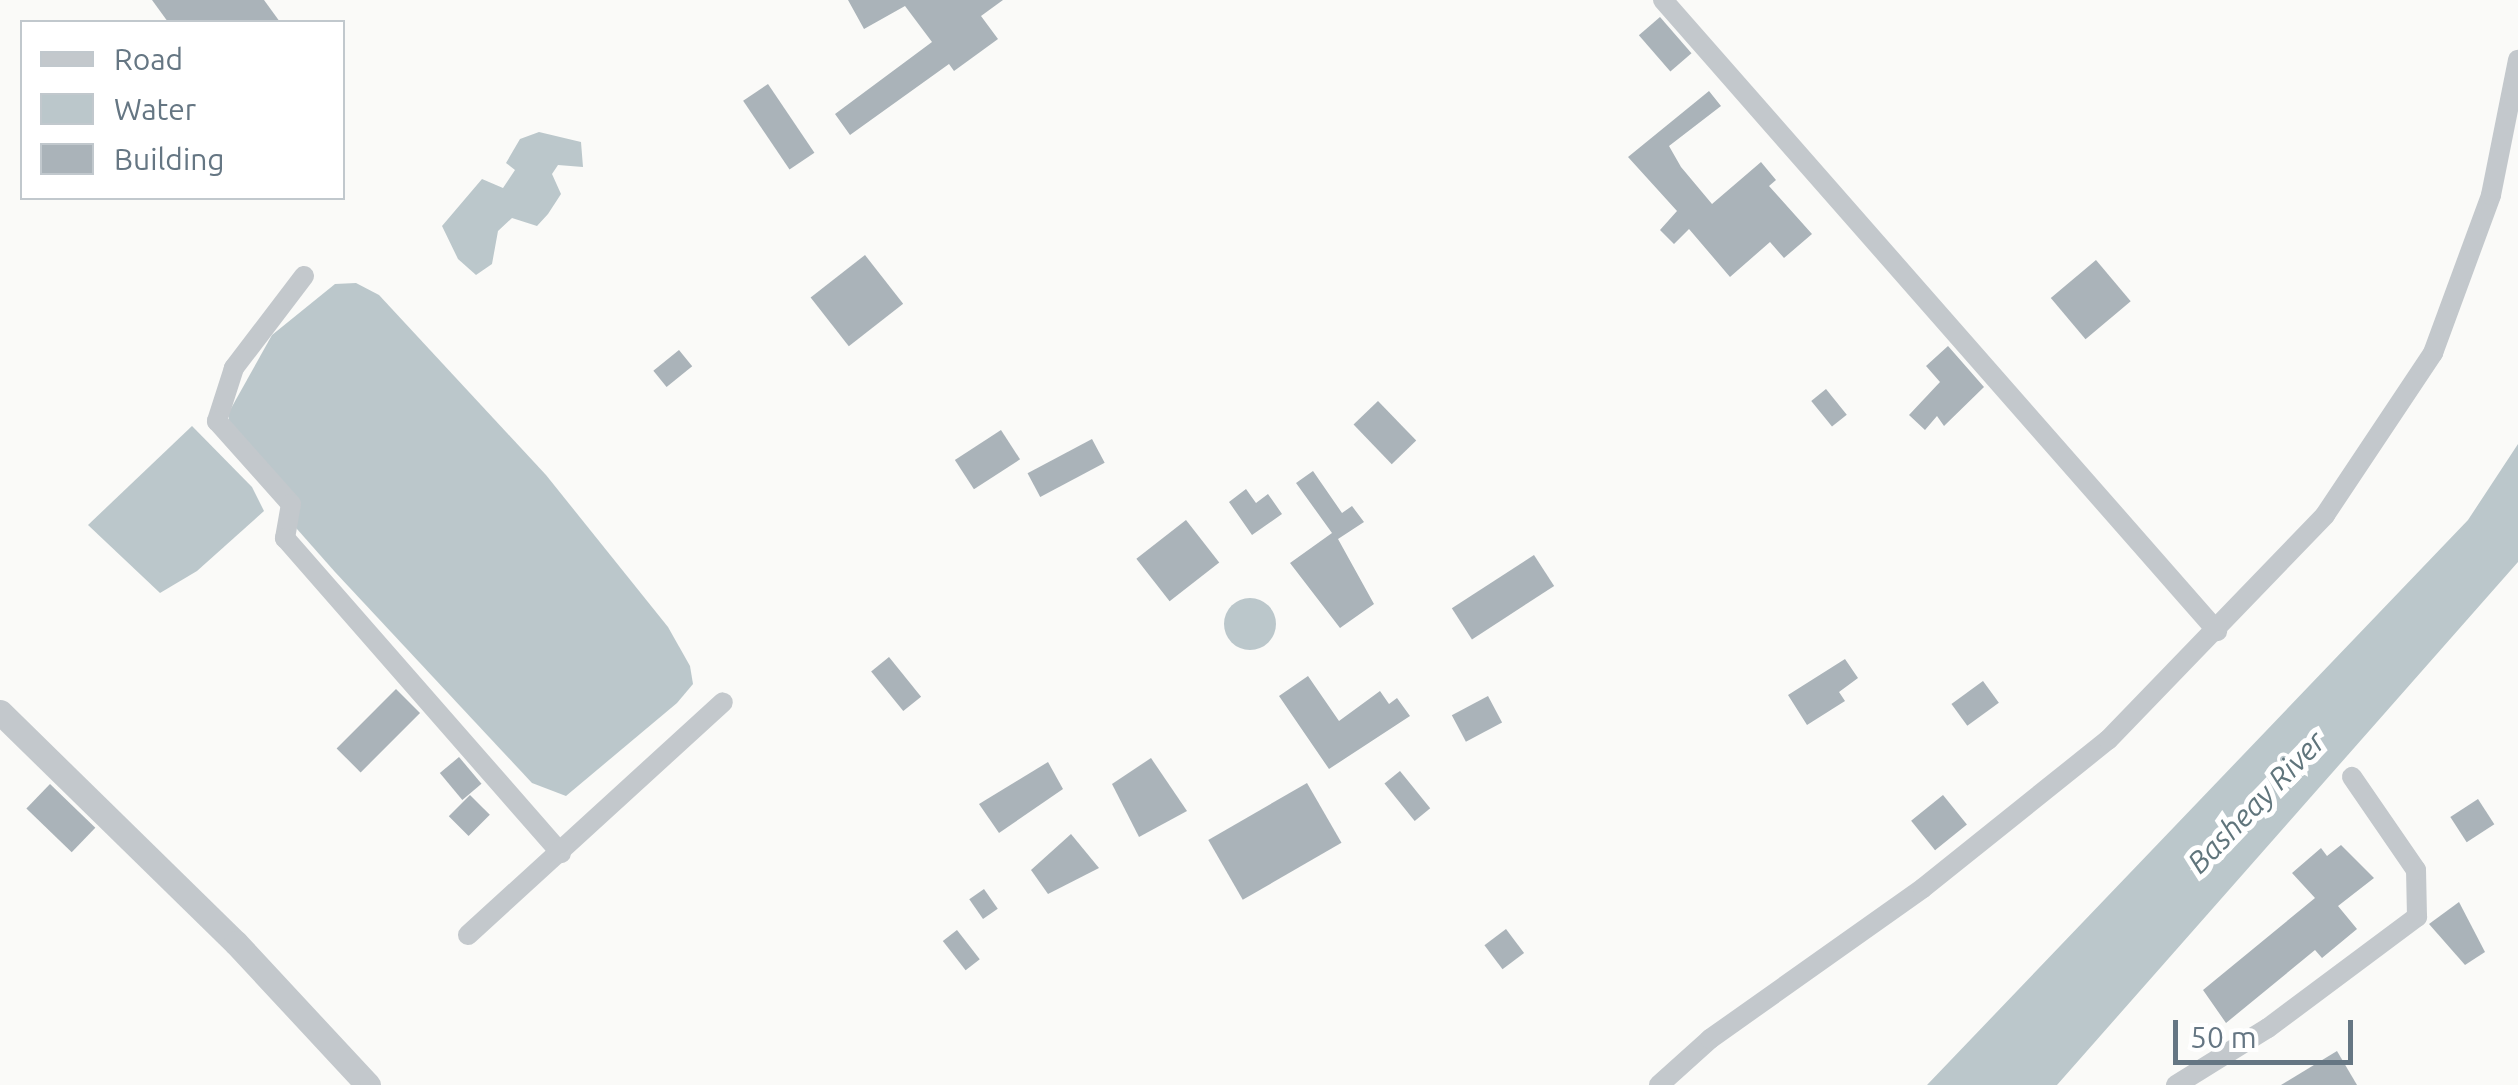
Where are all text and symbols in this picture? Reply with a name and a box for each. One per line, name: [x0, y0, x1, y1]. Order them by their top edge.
legend: [20, 20, 345, 200]
text: Road: [114, 42, 183, 76]
text: Water: [114, 92, 196, 126]
text: Building: [114, 142, 225, 176]
water label: Basheay River: [2179, 724, 2333, 880]
scale bar: [2178, 1000, 2358, 1062]
text: 50 m: [2190, 1020, 2257, 1054]

